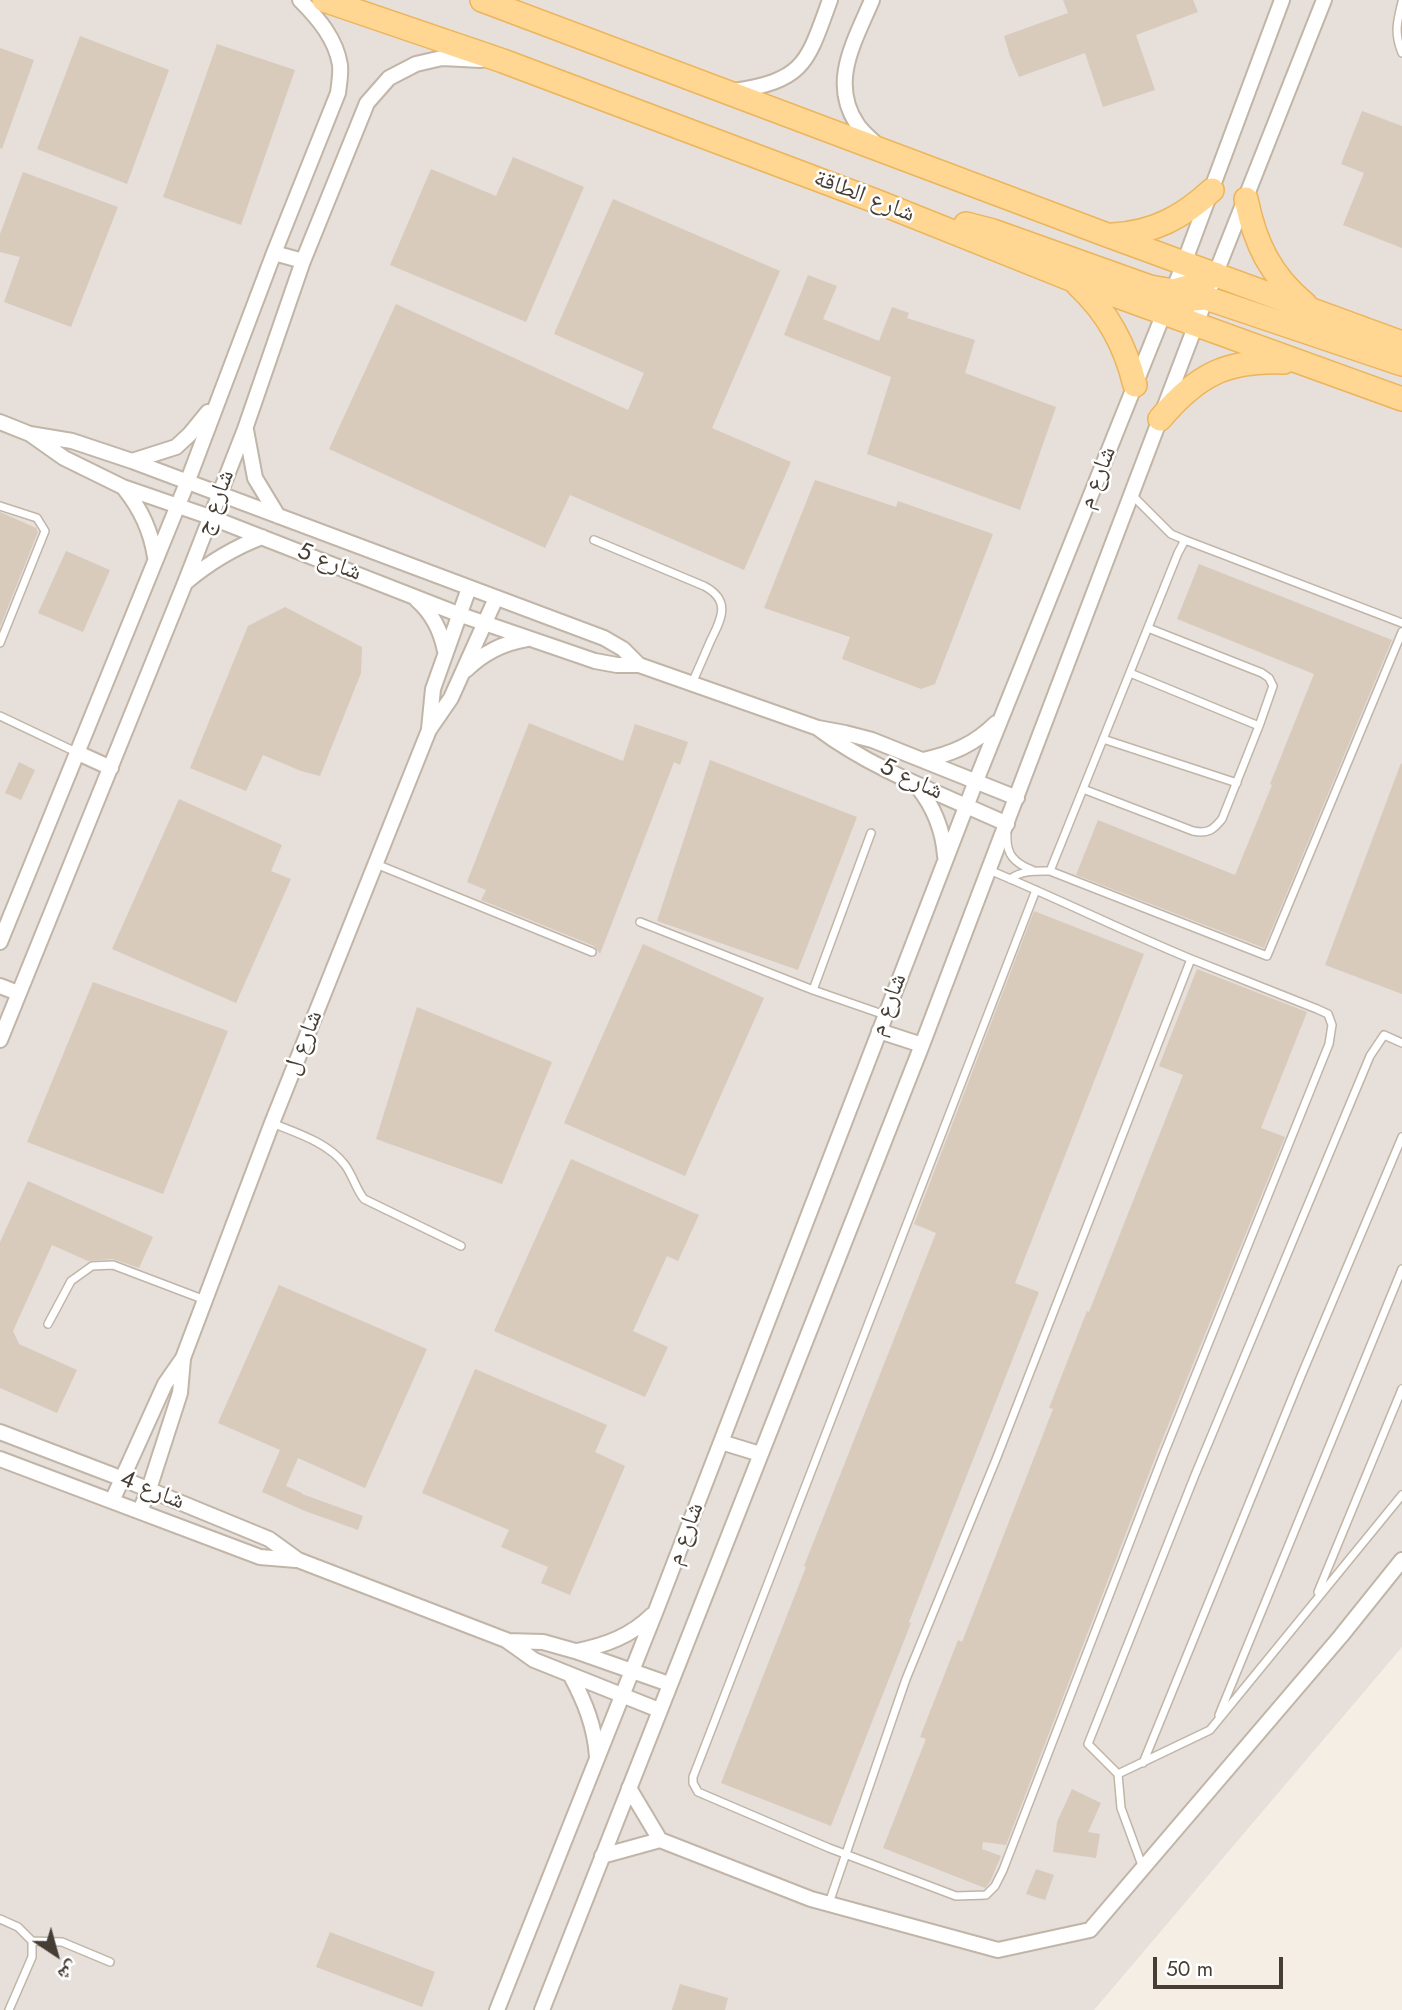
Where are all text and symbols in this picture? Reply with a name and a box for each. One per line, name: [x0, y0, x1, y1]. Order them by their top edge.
street label: شارع الطاقة: [809, 165, 919, 229]
street label: شارع م: [1073, 443, 1123, 513]
street label: شارع ج: [190, 466, 242, 540]
street label: شارع 5: [293, 538, 365, 588]
street label: شارع 5: [875, 753, 947, 807]
street label: شارع م: [864, 970, 914, 1040]
street label: شارع ل: [278, 1006, 330, 1080]
street label: شارع 4: [116, 1465, 188, 1517]
street label: شارع م: [661, 1499, 711, 1569]
north arrow: [21, 1919, 91, 1989]
scale bar: [1157, 1944, 1286, 1988]
text: 50 m: [1166, 1954, 1213, 1984]
text: ش: [53, 1955, 85, 1988]

